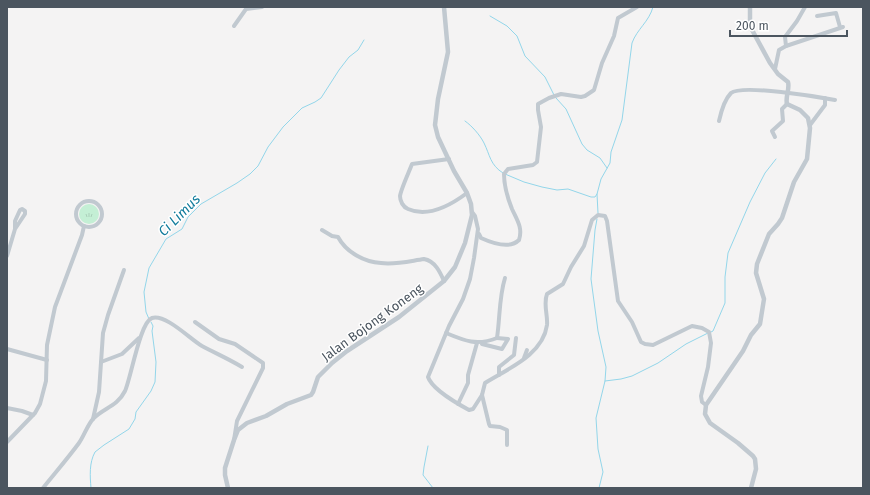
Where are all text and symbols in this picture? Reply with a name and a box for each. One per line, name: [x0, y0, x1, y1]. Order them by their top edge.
scale bar: [730, 12, 847, 38]
text: 200 m: [736, 19, 769, 33]
water label: Ci Limus: [155, 190, 204, 240]
street label: Jalan Bojong Koneng: [319, 280, 426, 364]

